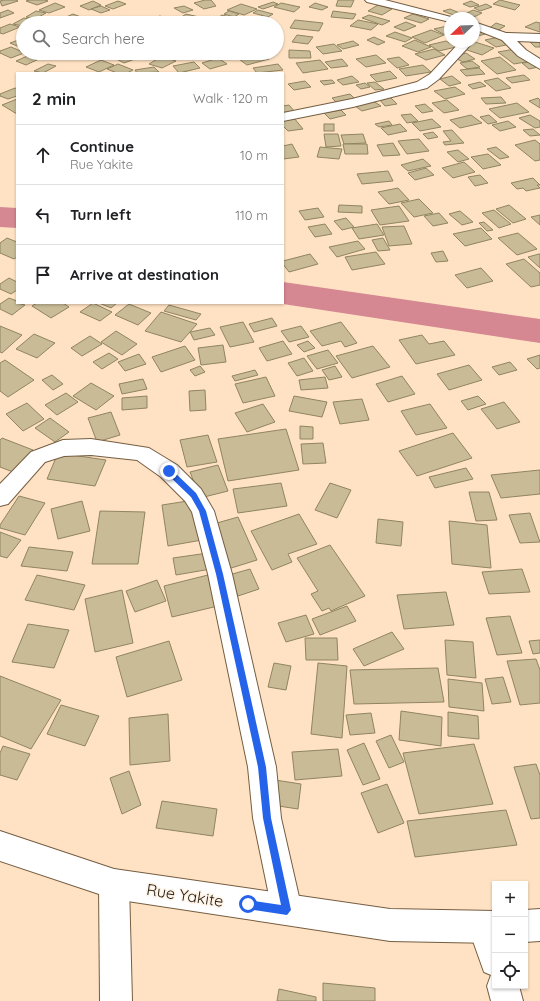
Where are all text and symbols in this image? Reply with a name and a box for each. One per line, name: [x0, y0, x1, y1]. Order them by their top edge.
north arrow: [444, 12, 480, 48]
search box: [16, 16, 284, 60]
icon: search: [30, 27, 52, 49]
text: Search here: [62, 29, 145, 48]
text: 2 min: [32, 88, 76, 109]
text: Walk · 120 m: [193, 90, 268, 106]
text: Continue: [70, 137, 134, 156]
icon: ahead: [32, 144, 54, 166]
text: 10 m: [240, 147, 268, 163]
text: Rue Yakite: [70, 156, 133, 172]
icon: left: [32, 204, 54, 226]
text: Turn left: [70, 205, 132, 224]
text: 110 m: [235, 207, 268, 223]
icon: arrive: [32, 264, 54, 286]
text: Arrive at destination: [70, 265, 219, 284]
route end: [160, 462, 178, 480]
street label: Rue Yakite: [145, 879, 225, 911]
map controls: [492, 881, 528, 989]
button: +: [492, 881, 528, 917]
route start: [239, 895, 257, 913]
button: −: [492, 917, 528, 953]
button: locate: [492, 953, 528, 989]

